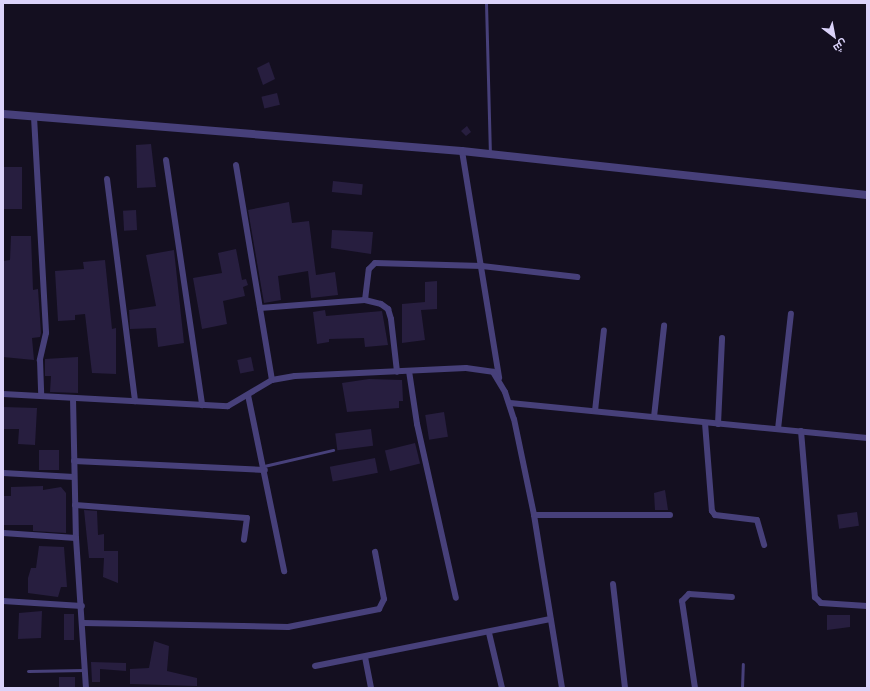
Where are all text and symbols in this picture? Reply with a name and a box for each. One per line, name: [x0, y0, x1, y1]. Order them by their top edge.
north arrow: [814, 16, 854, 56]
text: ش: [831, 36, 850, 56]

